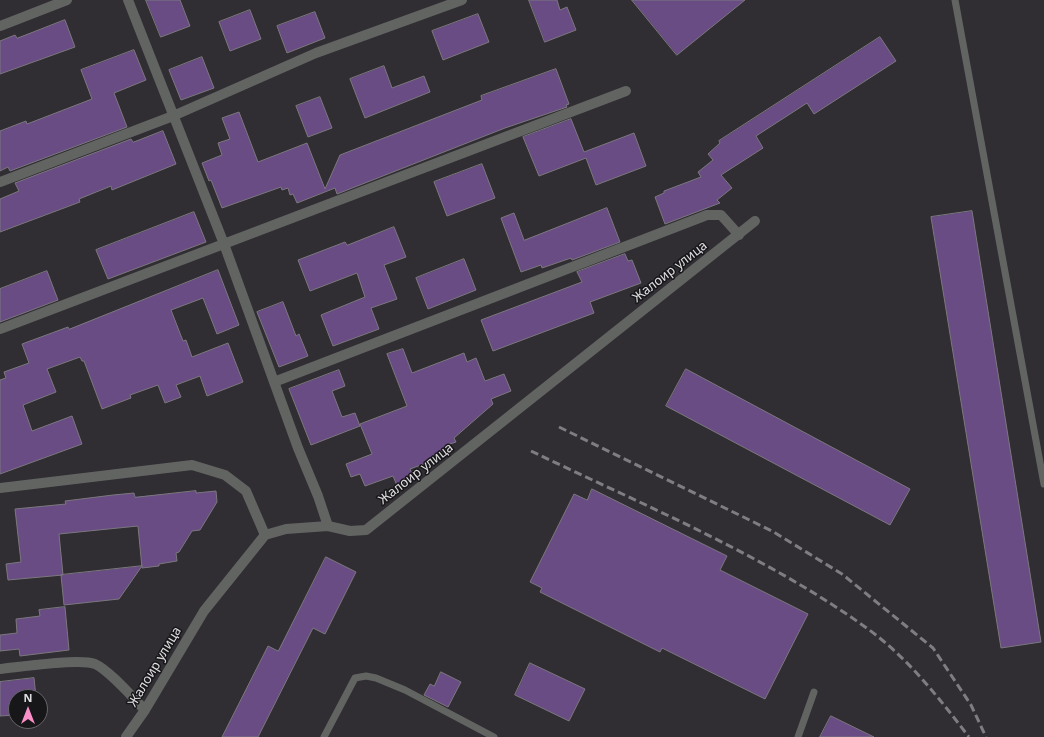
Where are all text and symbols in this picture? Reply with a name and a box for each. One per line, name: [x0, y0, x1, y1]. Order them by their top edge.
street label: Жалоир улица: [630, 238, 710, 306]
street label: Жалоир улица: [376, 440, 456, 508]
street label: Жалоир улица: [125, 624, 185, 710]
north arrow: [8, 689, 48, 729]
text: N: [24, 690, 32, 705]

